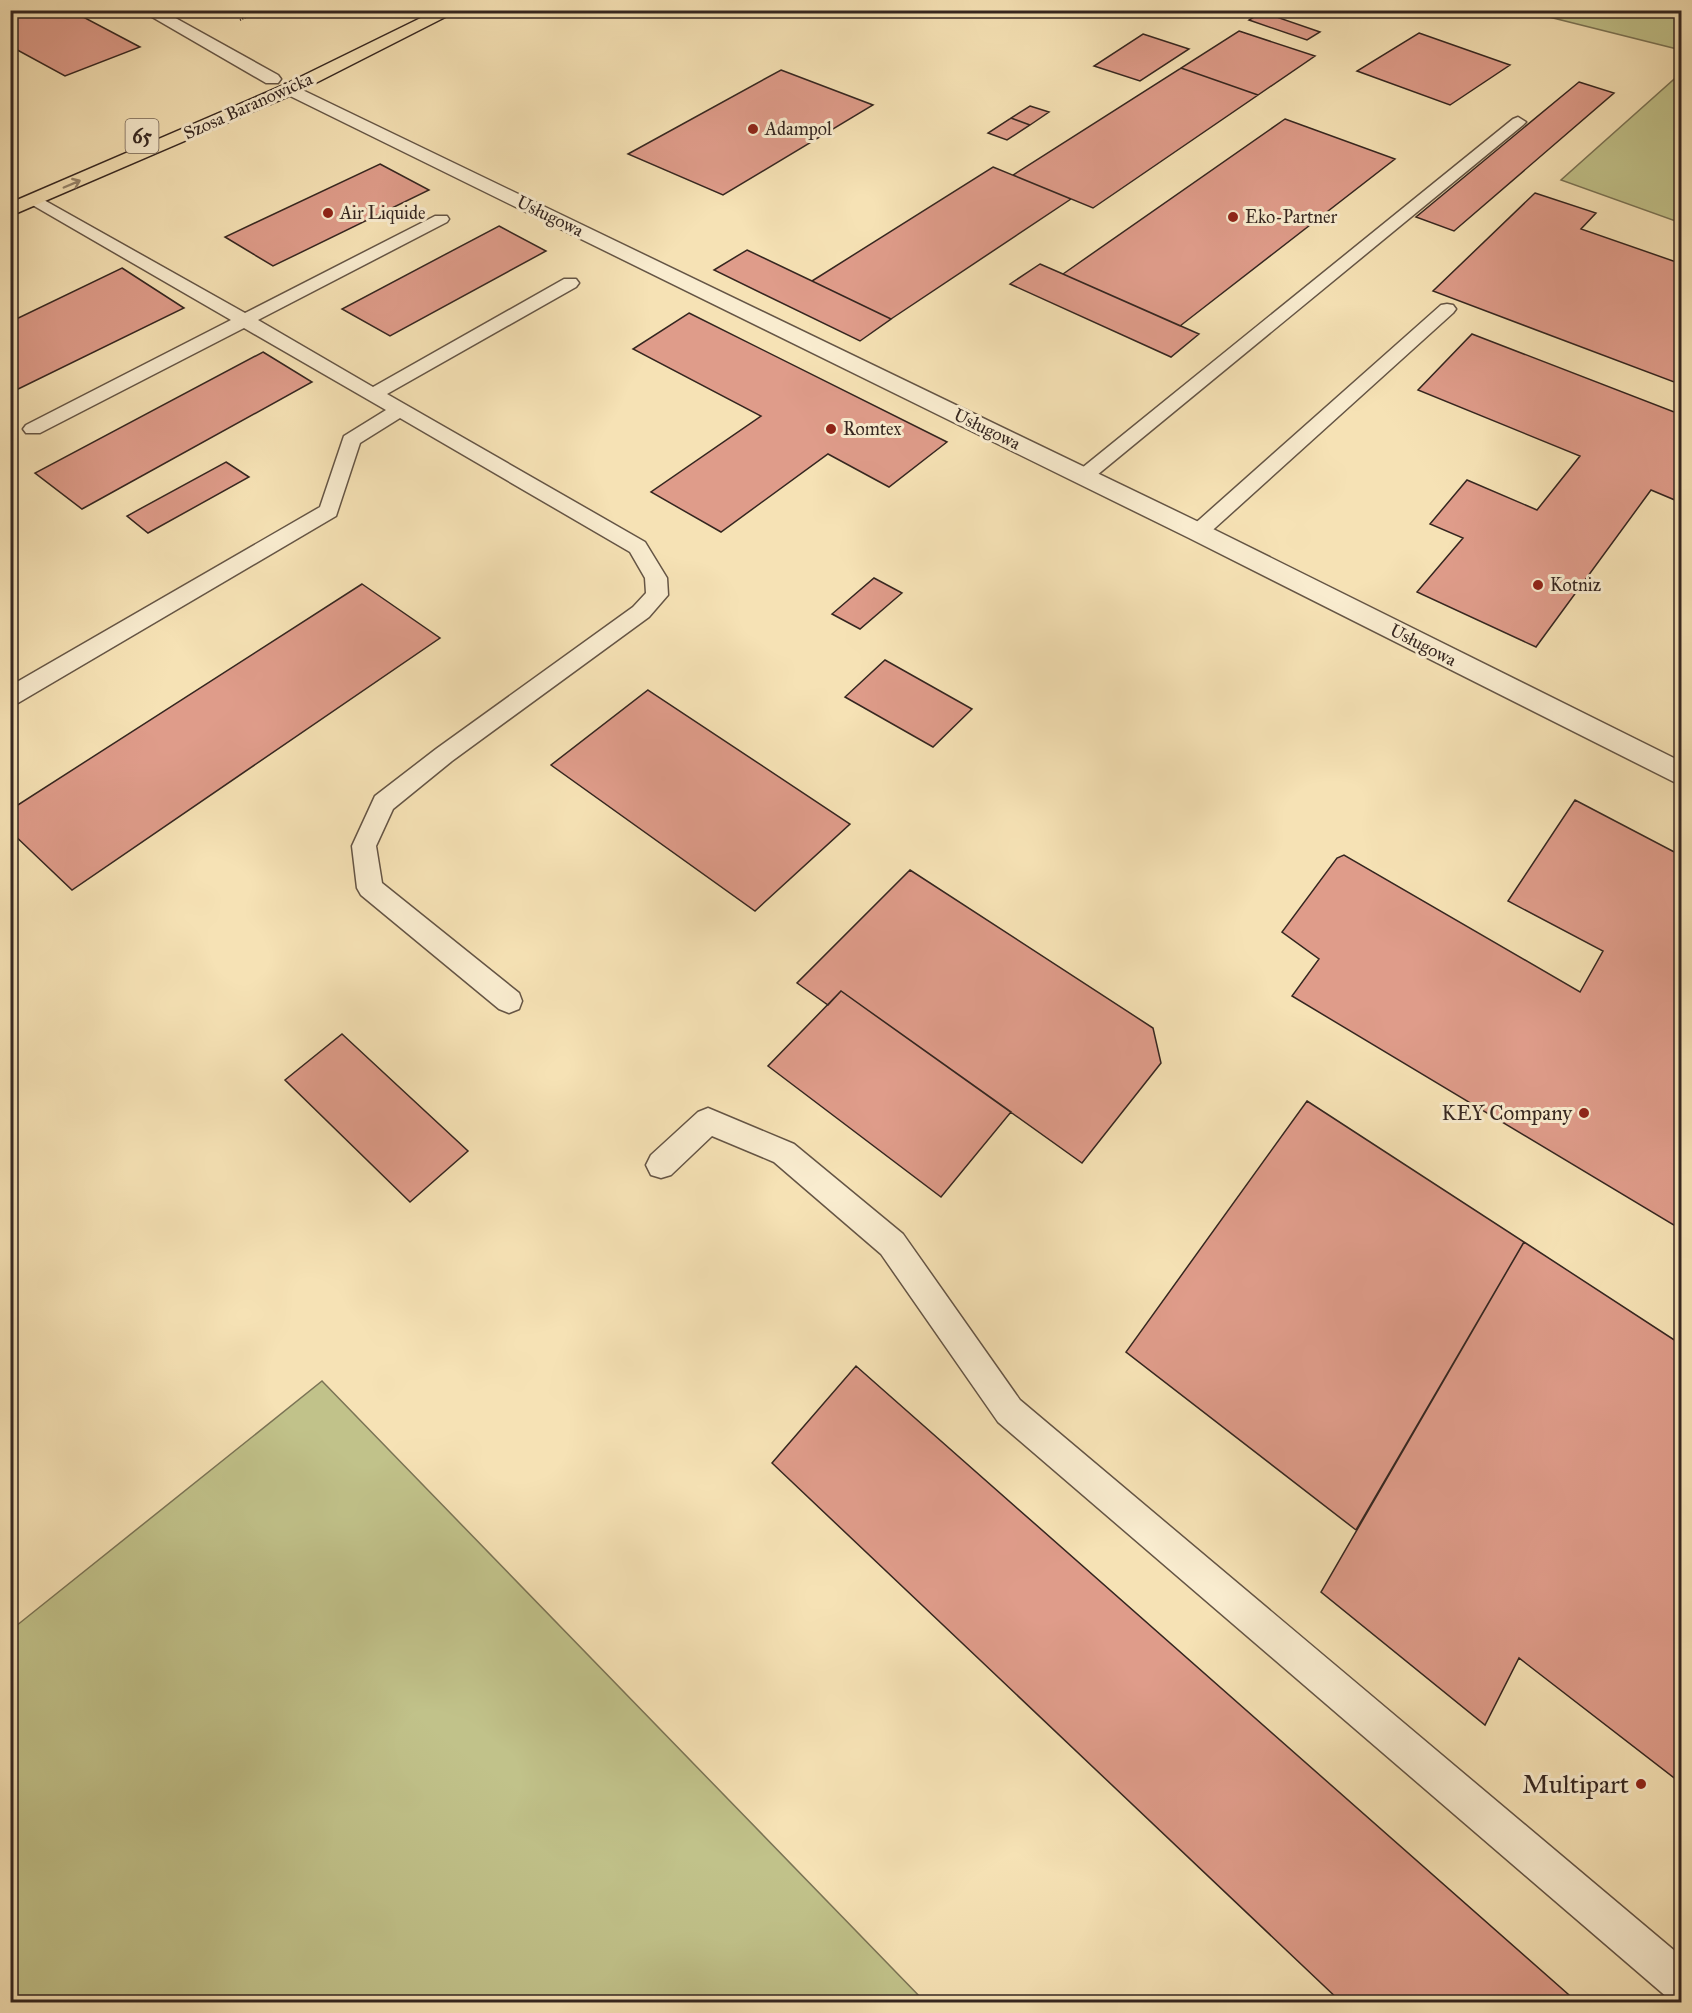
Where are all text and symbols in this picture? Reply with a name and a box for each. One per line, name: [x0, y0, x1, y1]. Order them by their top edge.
street label: Szosa Baranowicka: [180, 68, 316, 144]
place label: Adampol: [764, 118, 832, 140]
road number: 65: [126, 119, 158, 153]
marker: Adampol: [746, 122, 760, 136]
one-way arrow: [63, 178, 81, 189]
street label: Usługowa: [513, 190, 587, 243]
place label: Air Liquide: [339, 202, 425, 225]
marker: Air Liquide: [321, 206, 335, 220]
place label: Eko-Partner: [1245, 206, 1338, 228]
marker: Eko-Partner: [1226, 210, 1240, 224]
street label: Usługowa: [950, 403, 1024, 456]
place label: Romtex: [843, 418, 902, 440]
marker: Romtex: [824, 422, 838, 436]
place label: Kotniz: [1550, 574, 1601, 596]
marker: Kotniz: [1531, 578, 1545, 592]
street label: Usługowa: [1386, 619, 1460, 672]
place label: KEY Company: [1441, 1100, 1573, 1126]
marker: KEY Company: [1577, 1106, 1591, 1120]
place label: Multipart: [1522, 1768, 1629, 1800]
marker: Multipart: [1634, 1777, 1648, 1791]

